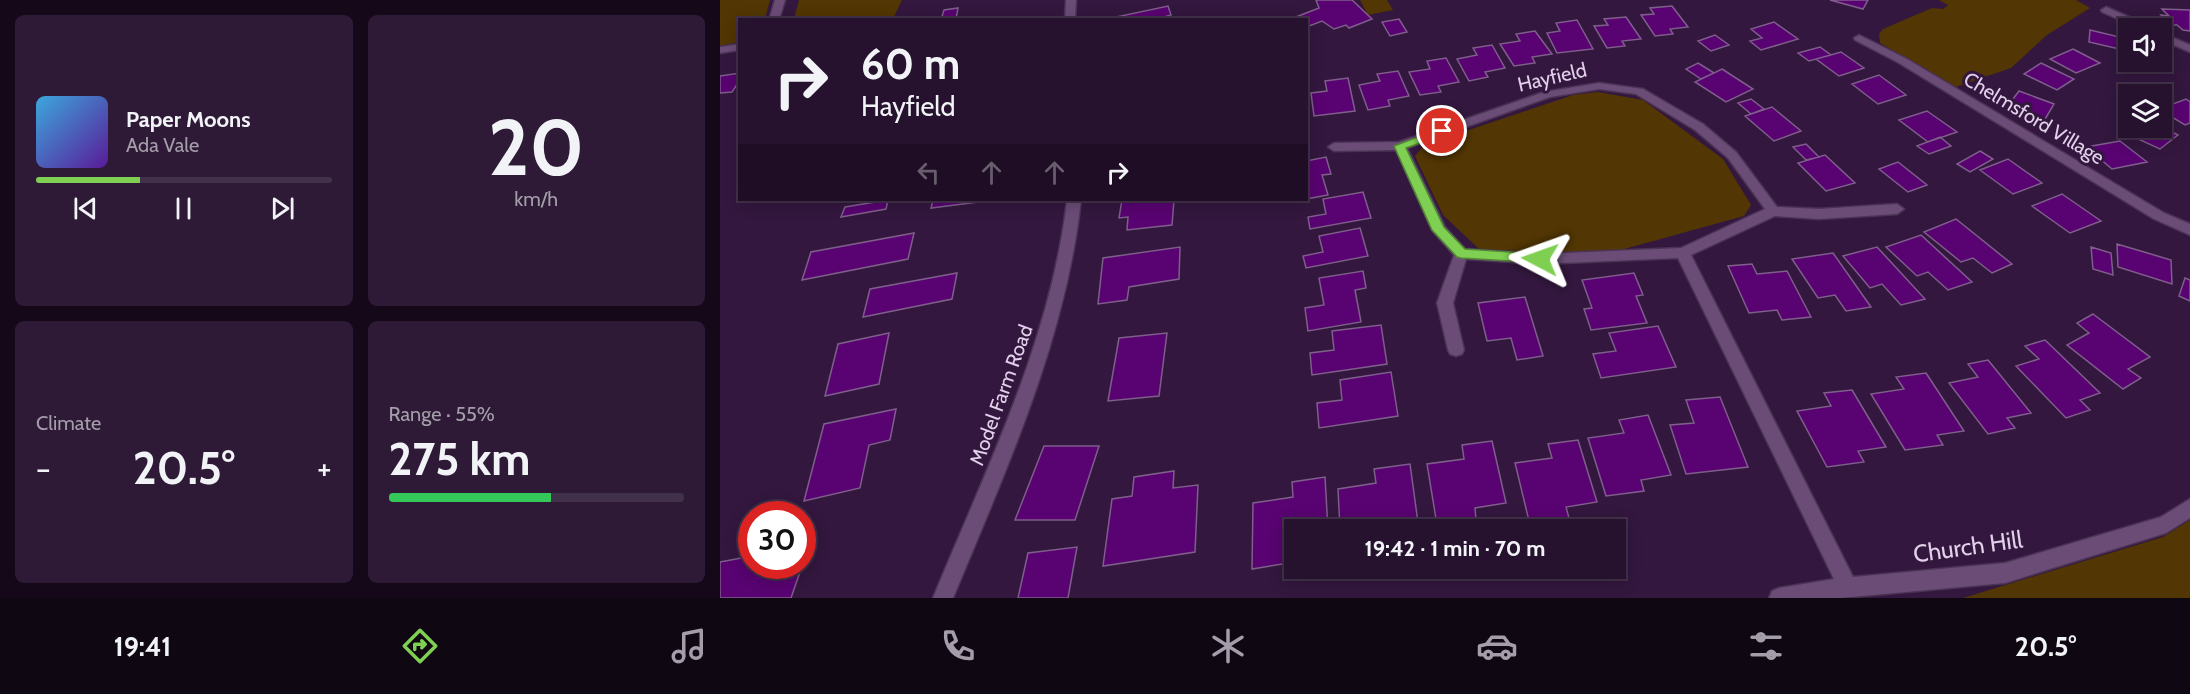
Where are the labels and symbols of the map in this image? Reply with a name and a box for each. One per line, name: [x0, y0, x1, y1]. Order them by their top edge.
street label: Hayfield: [1515, 57, 1589, 97]
street label: Chelmsford Village: [1959, 67, 2109, 169]
pin: [1416, 105, 1467, 156]
position arrow: [1508, 227, 1572, 291]
street label: Model Farm Road: [964, 321, 1038, 469]
speed limit sign: 30: [738, 501, 816, 579]
street label: Church Hill: [1911, 524, 2025, 569]

